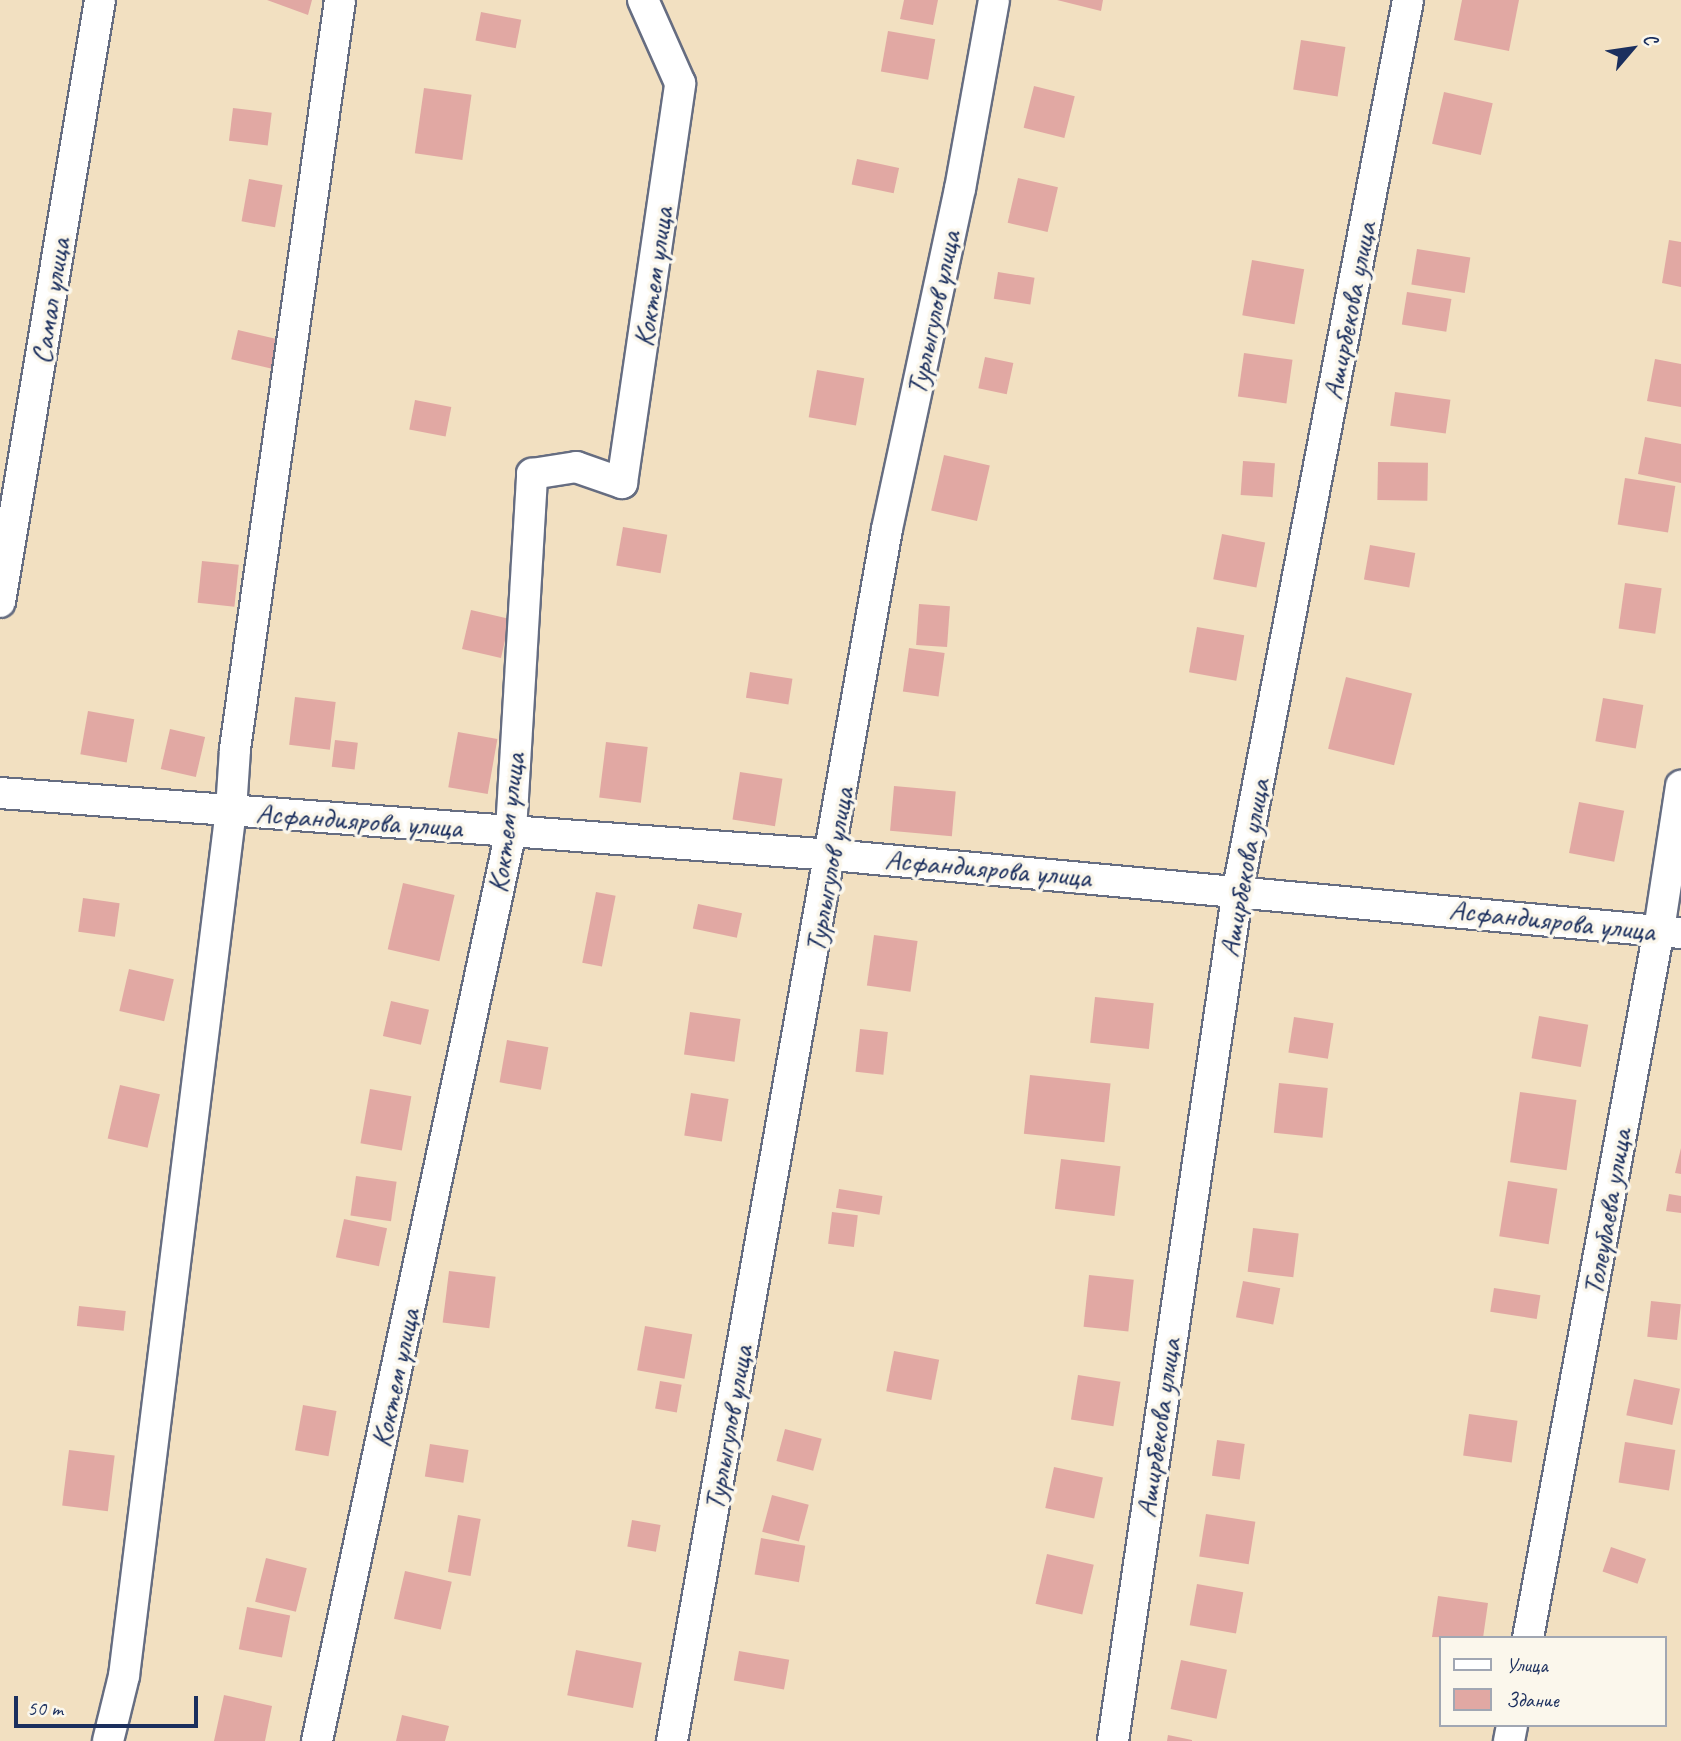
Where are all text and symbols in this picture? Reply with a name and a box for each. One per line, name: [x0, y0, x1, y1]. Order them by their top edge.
north arrow: [1597, 14, 1667, 84]
text: С: [1638, 29, 1663, 49]
street label: Коктем улица: [625, 204, 681, 350]
street label: Аширбекова улица: [1314, 218, 1384, 404]
street label: Турлыгулов улица: [898, 227, 968, 399]
street label: Самал улица: [22, 234, 78, 368]
street label: Коктем улица: [479, 750, 533, 896]
street label: Аширбекова улица: [1210, 775, 1278, 961]
street label: Турлыгулов улица: [797, 784, 861, 956]
street label: Асфандиярова улица: [254, 795, 464, 845]
street label: Асфандиярова улица: [882, 841, 1094, 895]
street label: Асфандиярова улица: [1446, 891, 1658, 949]
street label: Толеубаева улица: [1575, 1126, 1639, 1298]
street label: Коктем улица: [363, 1304, 427, 1452]
street label: Аширбекова улица: [1128, 1335, 1188, 1521]
street label: Турлыгулов улица: [696, 1342, 760, 1514]
legend: [1440, 1636, 1667, 1727]
text: Улица: [1506, 1652, 1548, 1678]
scale bar: [18, 1682, 201, 1726]
text: Здание: [1506, 1687, 1559, 1713]
text: 50 m: [27, 1695, 63, 1721]

